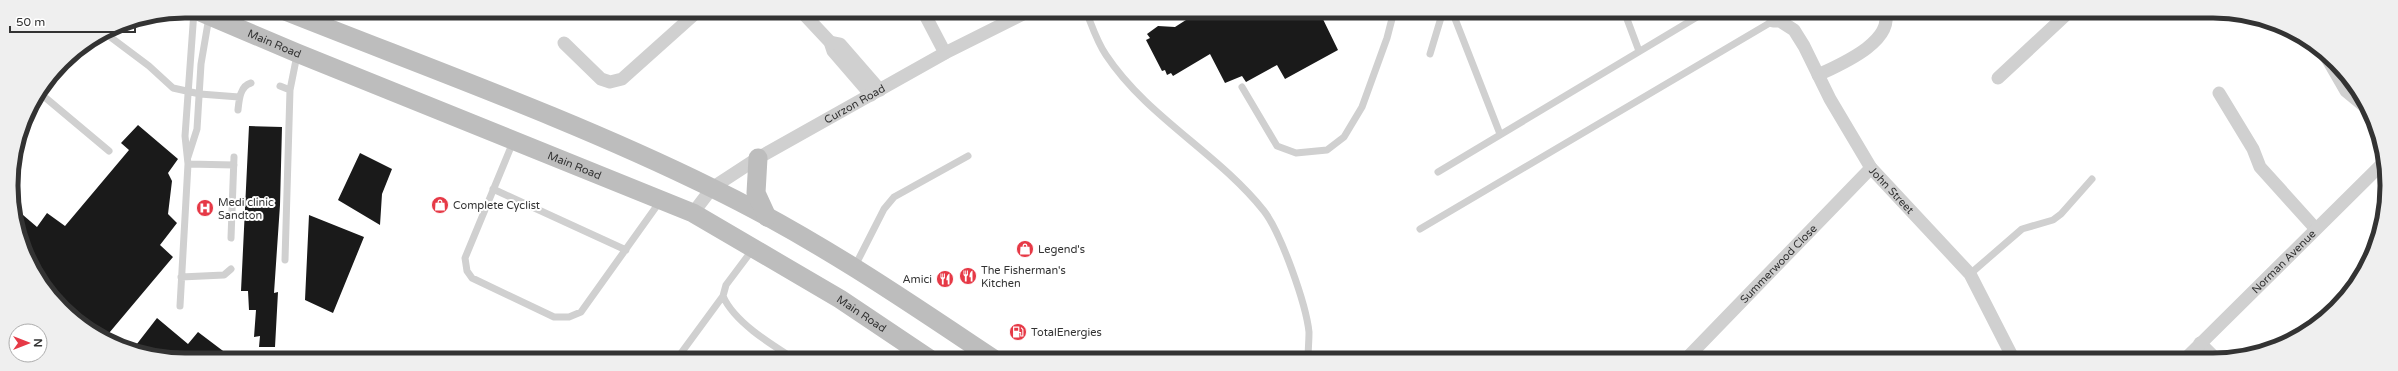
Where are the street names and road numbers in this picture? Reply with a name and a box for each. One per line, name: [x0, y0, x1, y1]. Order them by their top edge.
street label: Main Road: [246, 27, 303, 61]
street label: Curzon Road: [822, 82, 888, 127]
street label: Main Road: [546, 149, 603, 182]
street label: John Street: [1866, 164, 1916, 217]
street label: Summerwood Close: [1738, 222, 1820, 306]
street label: Norman Avenue: [2249, 227, 2319, 296]
street label: Main Road: [834, 293, 889, 335]

